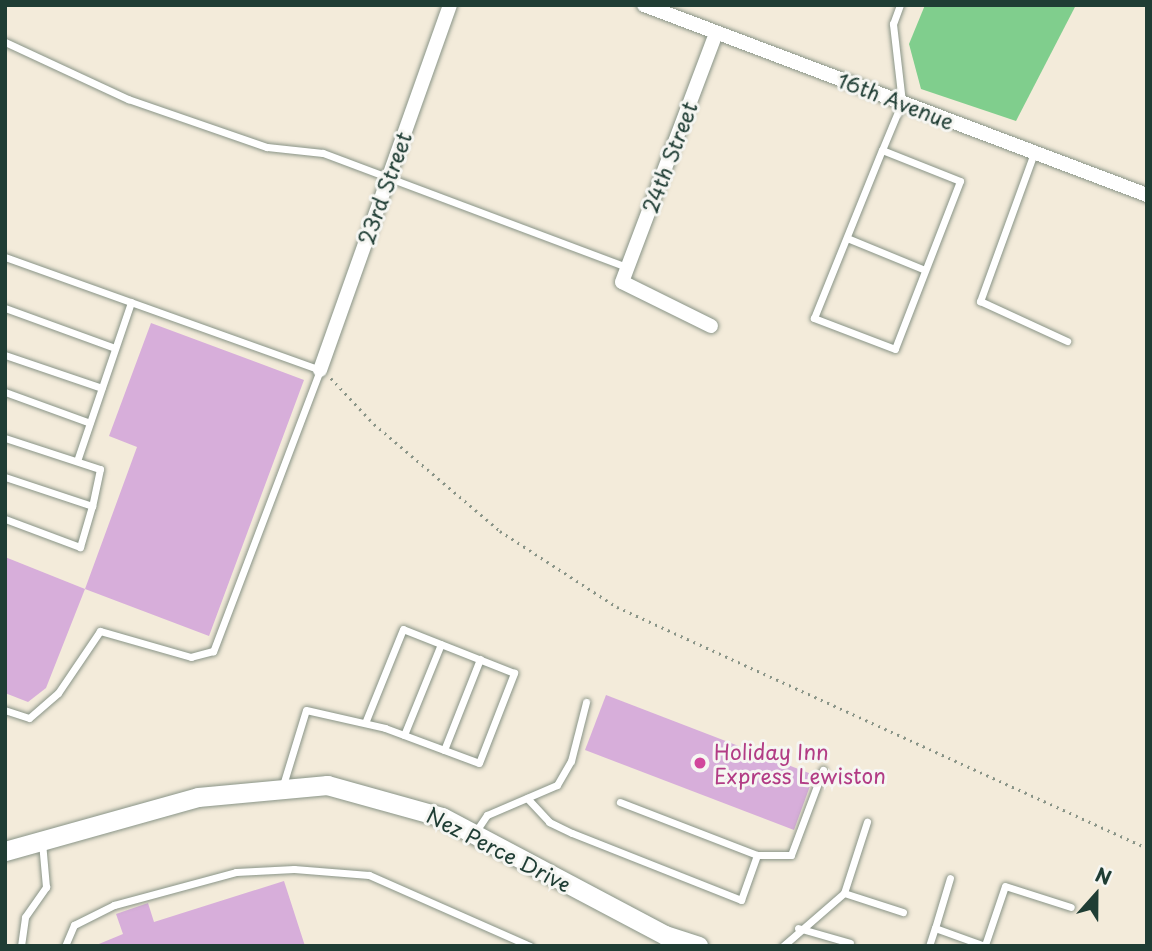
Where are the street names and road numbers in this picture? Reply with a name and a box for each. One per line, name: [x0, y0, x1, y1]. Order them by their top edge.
street label: 16th Avenue: [834, 66, 958, 134]
street label: 24th Street: [636, 98, 702, 216]
street label: 23rd Street: [352, 128, 416, 248]
street label: Nez Perce Drive: [422, 801, 576, 897]

